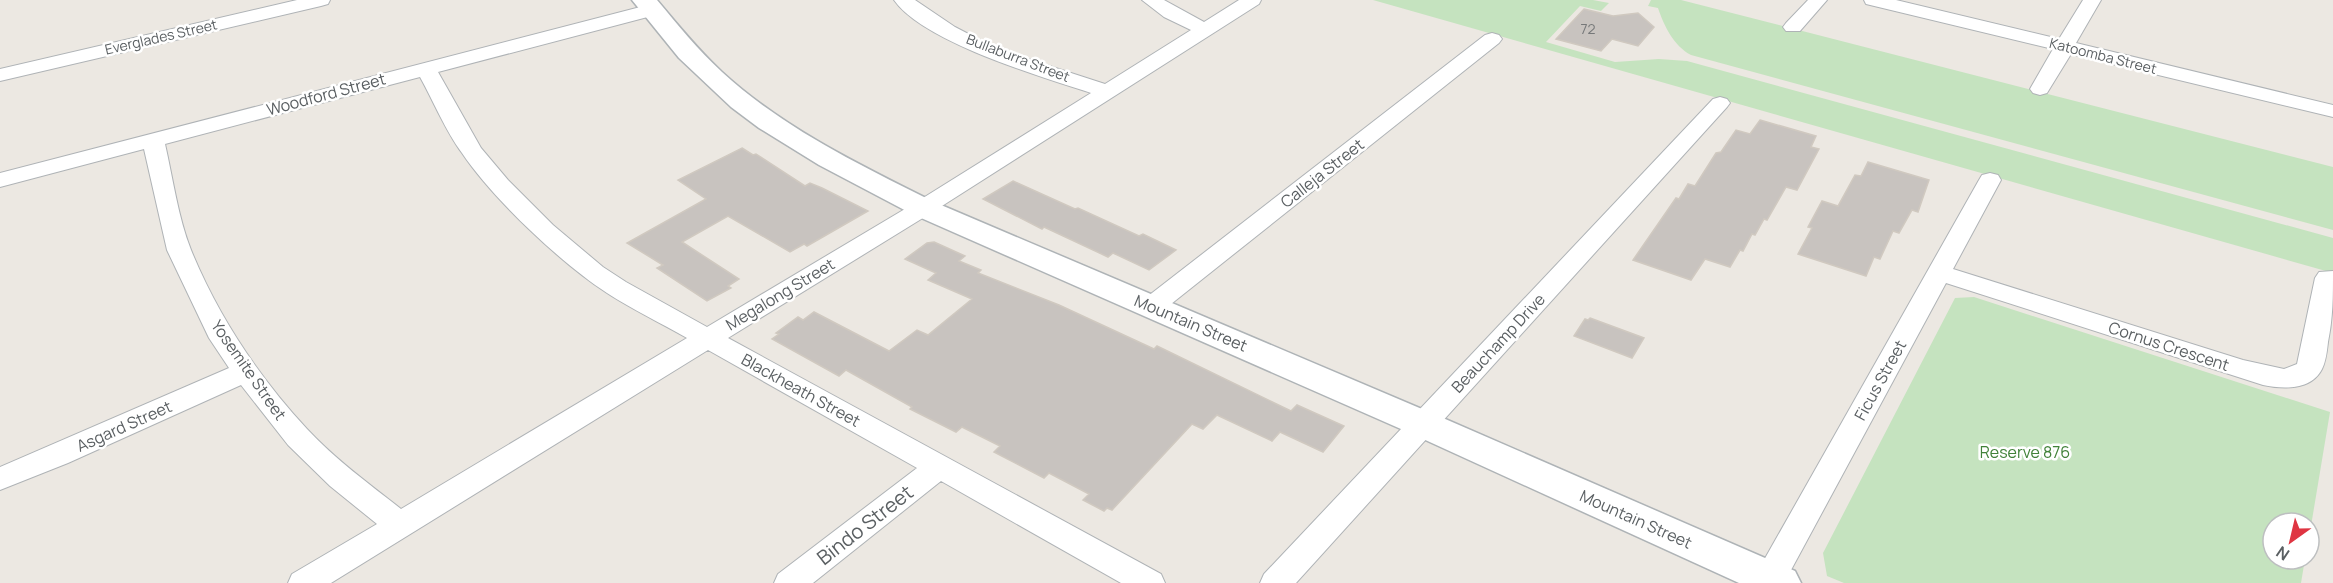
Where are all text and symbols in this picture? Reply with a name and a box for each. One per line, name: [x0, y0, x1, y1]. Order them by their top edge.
street label: Everglades Street: [103, 14, 219, 59]
house number: 72: [1580, 19, 1596, 38]
street label: Bullaburra Street: [964, 29, 1073, 86]
street label: Katoomba Street: [2048, 33, 2159, 78]
street label: Woodford Street: [264, 68, 388, 120]
street label: Calleja Street: [1276, 133, 1368, 213]
street label: Megalong Street: [721, 253, 839, 335]
street label: Mountain Street: [1131, 289, 1251, 357]
street label: Beauchamp Drive: [1446, 289, 1550, 397]
street label: Yosemite Street: [206, 316, 292, 424]
street label: Cornus Crescent: [2106, 316, 2232, 376]
street label: Ficus Street: [1849, 336, 1911, 424]
street label: Blackheath Street: [738, 348, 864, 432]
street label: Asgard Street: [73, 395, 175, 457]
park label: Reserve 876: [1980, 441, 2070, 463]
street label: Bindo Street: [811, 479, 918, 571]
street label: Mountain Street: [1576, 484, 1696, 554]
north arrow: [2261, 511, 2321, 571]
text: N: [2272, 541, 2294, 566]

